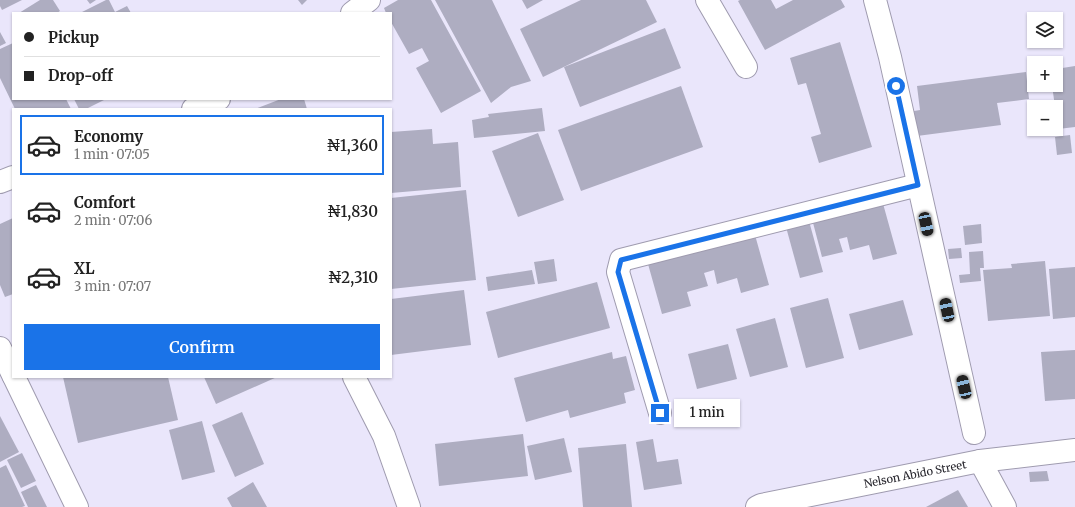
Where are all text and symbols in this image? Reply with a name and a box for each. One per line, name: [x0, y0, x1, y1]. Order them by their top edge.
map controls: [1027, 12, 1063, 136]
button: layers: [1027, 12, 1063, 48]
text: Pickup: [48, 28, 99, 47]
button: +: [1027, 56, 1063, 92]
text: Drop-off: [48, 66, 113, 85]
route start: [887, 77, 905, 95]
button: −: [1027, 100, 1063, 136]
icon: car: [26, 127, 62, 163]
text: Economy: [74, 127, 143, 146]
text: ₦1,360: [327, 136, 378, 155]
text: 1 min · 07:05: [74, 146, 150, 163]
icon: car: [26, 193, 62, 229]
text: Comfort: [74, 193, 135, 212]
text: ₦1,830: [327, 202, 378, 221]
car: [918, 211, 934, 237]
text: 2 min · 07:06: [74, 212, 152, 229]
icon: car: [26, 259, 62, 295]
text: XL: [74, 259, 95, 278]
text: ₦2,310: [328, 268, 378, 287]
text: 3 min · 07:07: [74, 278, 151, 295]
car: [939, 297, 955, 323]
button: Confirm: [24, 324, 380, 370]
car: [955, 374, 973, 400]
callout: 1 min: [674, 399, 740, 427]
route end: [651, 404, 669, 422]
text: 1 min: [690, 404, 724, 421]
street label: Nelson Abido Street: [863, 457, 968, 491]

